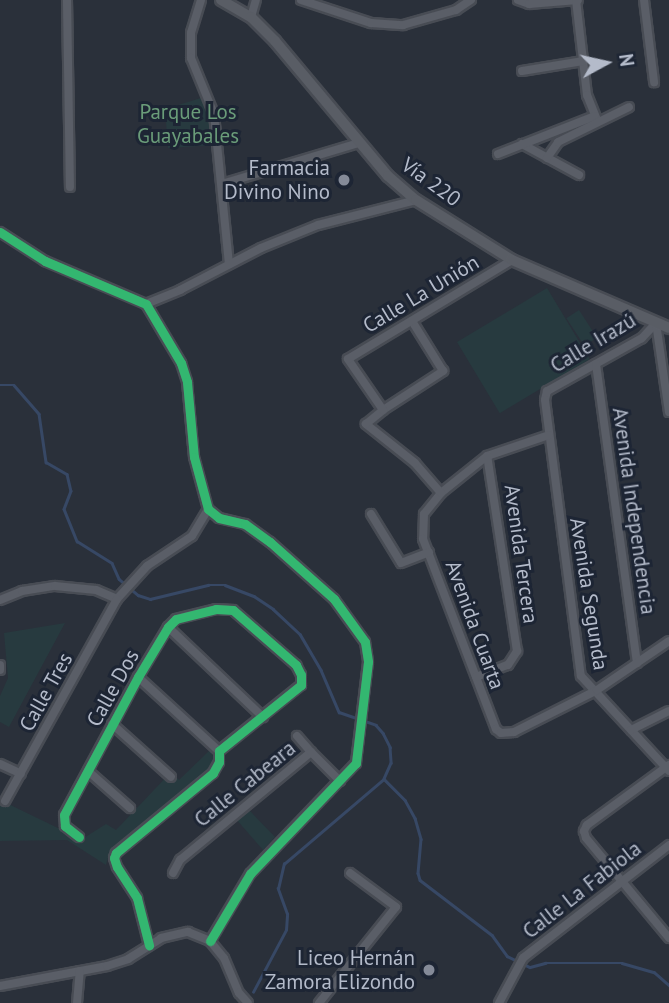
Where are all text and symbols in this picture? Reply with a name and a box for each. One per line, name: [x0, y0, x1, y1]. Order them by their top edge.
north arrow: [571, 28, 641, 98]
text: N: [614, 52, 640, 68]
park label: Parque Los Guayabales: [137, 99, 239, 149]
street label: Vía 220: [397, 152, 465, 212]
place label: Farmacia Divino Nino: [224, 155, 330, 205]
marker: Farmacia Divino Nino: [336, 172, 352, 188]
street label: Calle La Unión: [359, 250, 483, 338]
street label: Calle Irazú: [546, 308, 640, 378]
street label: Avenida Independencia: [607, 406, 661, 616]
street label: Avenida Tercera: [499, 483, 543, 625]
street label: Avenida Segunda: [565, 516, 613, 672]
street label: Avenida Cuarta: [440, 557, 510, 693]
street label: Calle Dos: [82, 645, 144, 731]
street label: Calle Tres: [14, 648, 78, 736]
street label: Calle Cabeara: [189, 736, 301, 832]
street label: Calle La Fabiola: [518, 836, 646, 944]
place label: Liceo Hernán Zamora Elizondo: [265, 945, 415, 995]
marker: Liceo Hernán Zamora Elizondo: [421, 962, 437, 978]

